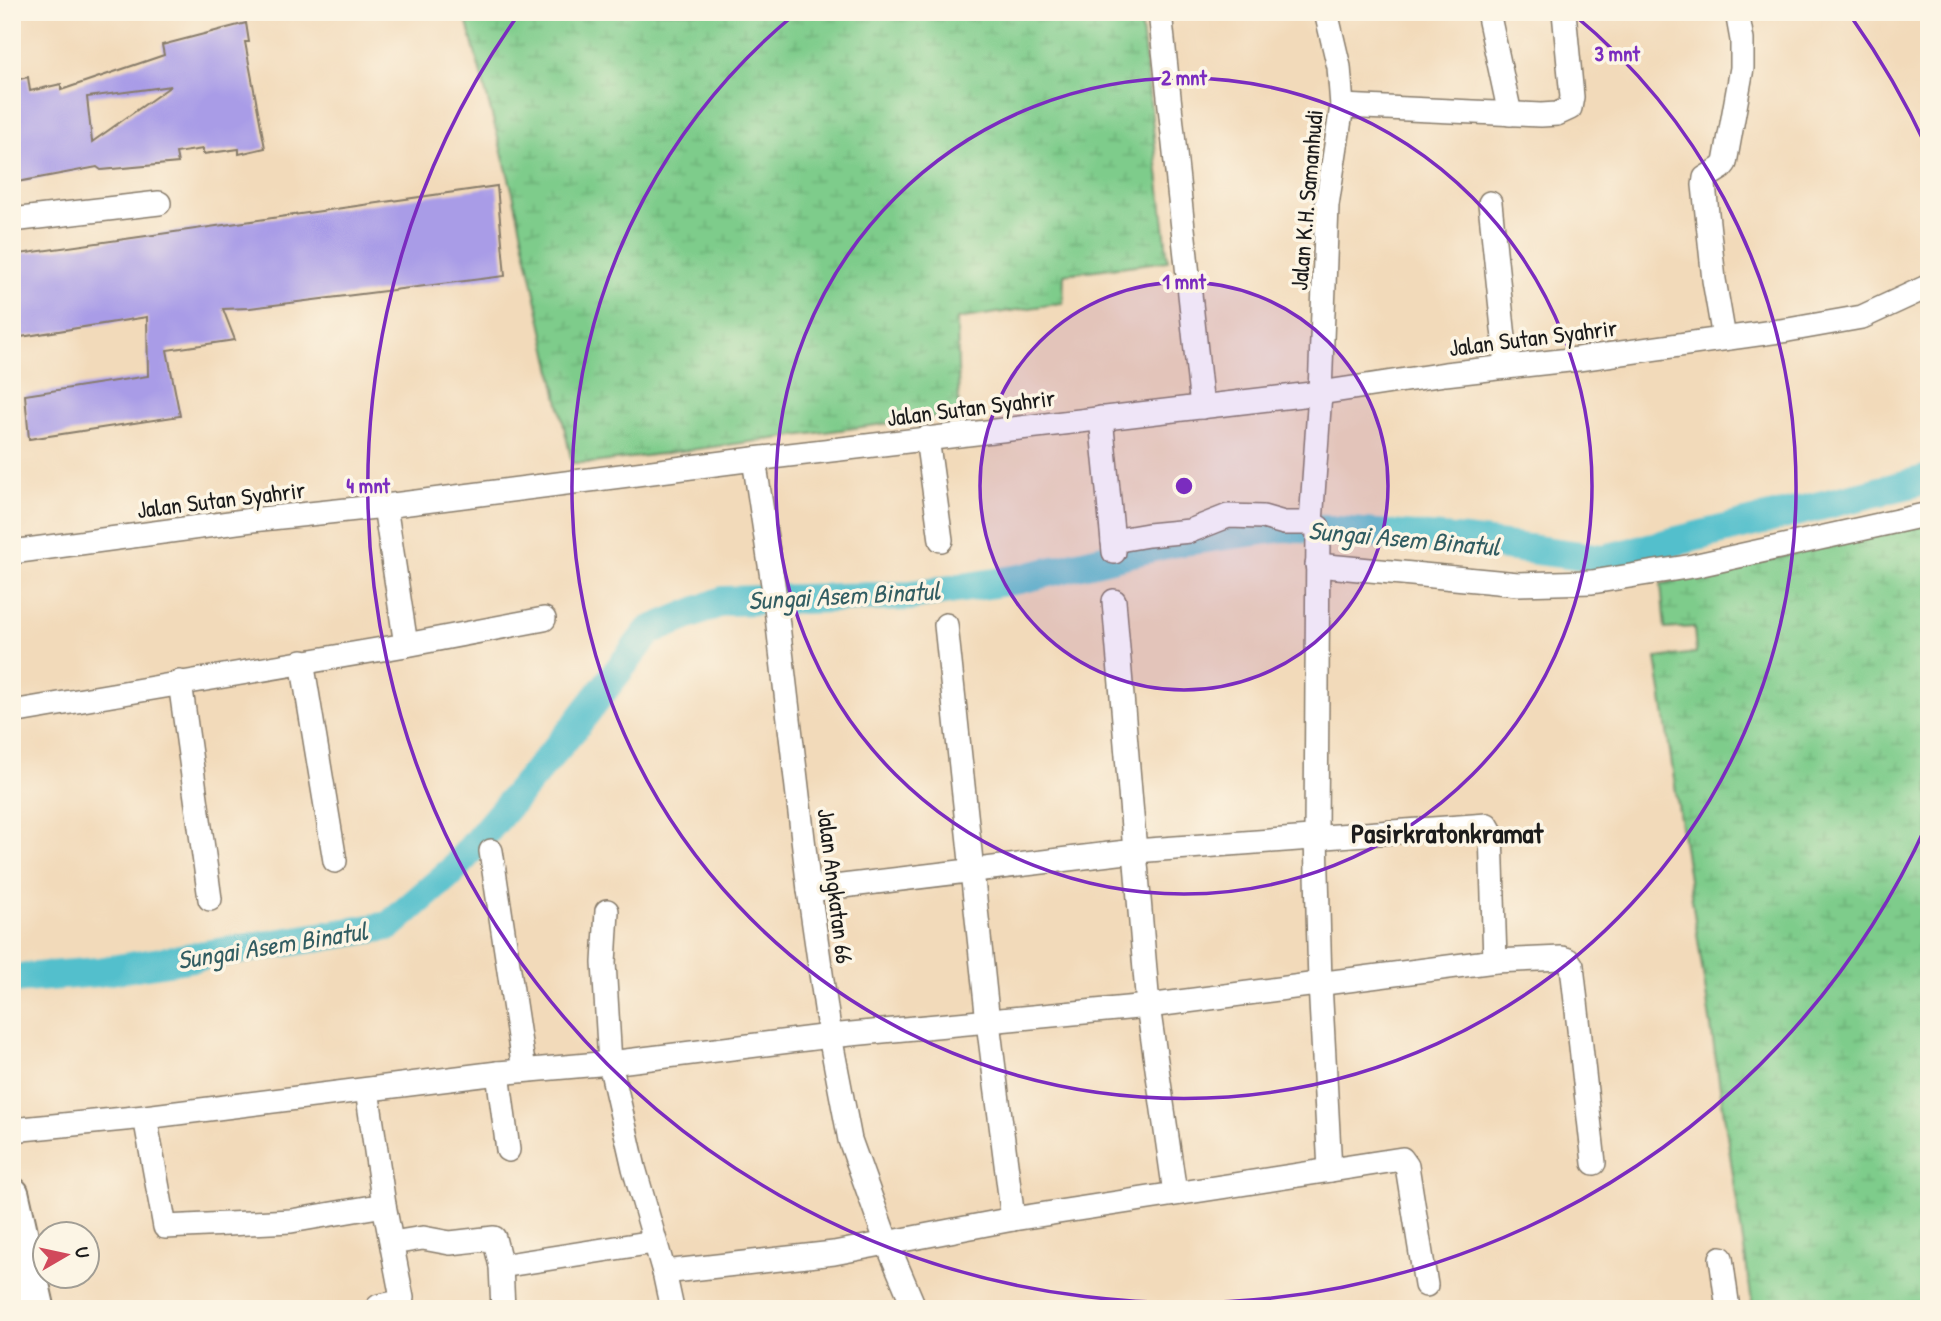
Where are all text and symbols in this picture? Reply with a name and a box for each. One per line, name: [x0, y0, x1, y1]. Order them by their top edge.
text: 3 mnt: [1594, 39, 1640, 68]
text: 2 mnt: [1161, 63, 1208, 92]
street label: Jalan K.H. Samanhudi: [1282, 108, 1330, 292]
text: 1 mnt: [1162, 267, 1206, 296]
street label: Jalan Sutan Syahrir: [1447, 311, 1619, 363]
street label: Jalan Sutan Syahrir: [885, 381, 1057, 433]
text: 4 mnt: [346, 471, 391, 500]
street label: Jalan Sutan Syahrir: [135, 473, 307, 525]
centre of rings: [1172, 474, 1196, 498]
water label: Sungai Asem Binatul: [1307, 512, 1502, 565]
water label: Sungai Asem Binatul: [747, 572, 942, 618]
street label: Jalan Angkatan 66: [811, 807, 861, 965]
district label: Pasirkratonkramat: [1351, 814, 1544, 852]
water label: Sungai Asem Binatul: [175, 913, 371, 978]
north arrow: [32, 1220, 102, 1290]
text: U: [69, 1245, 97, 1260]

